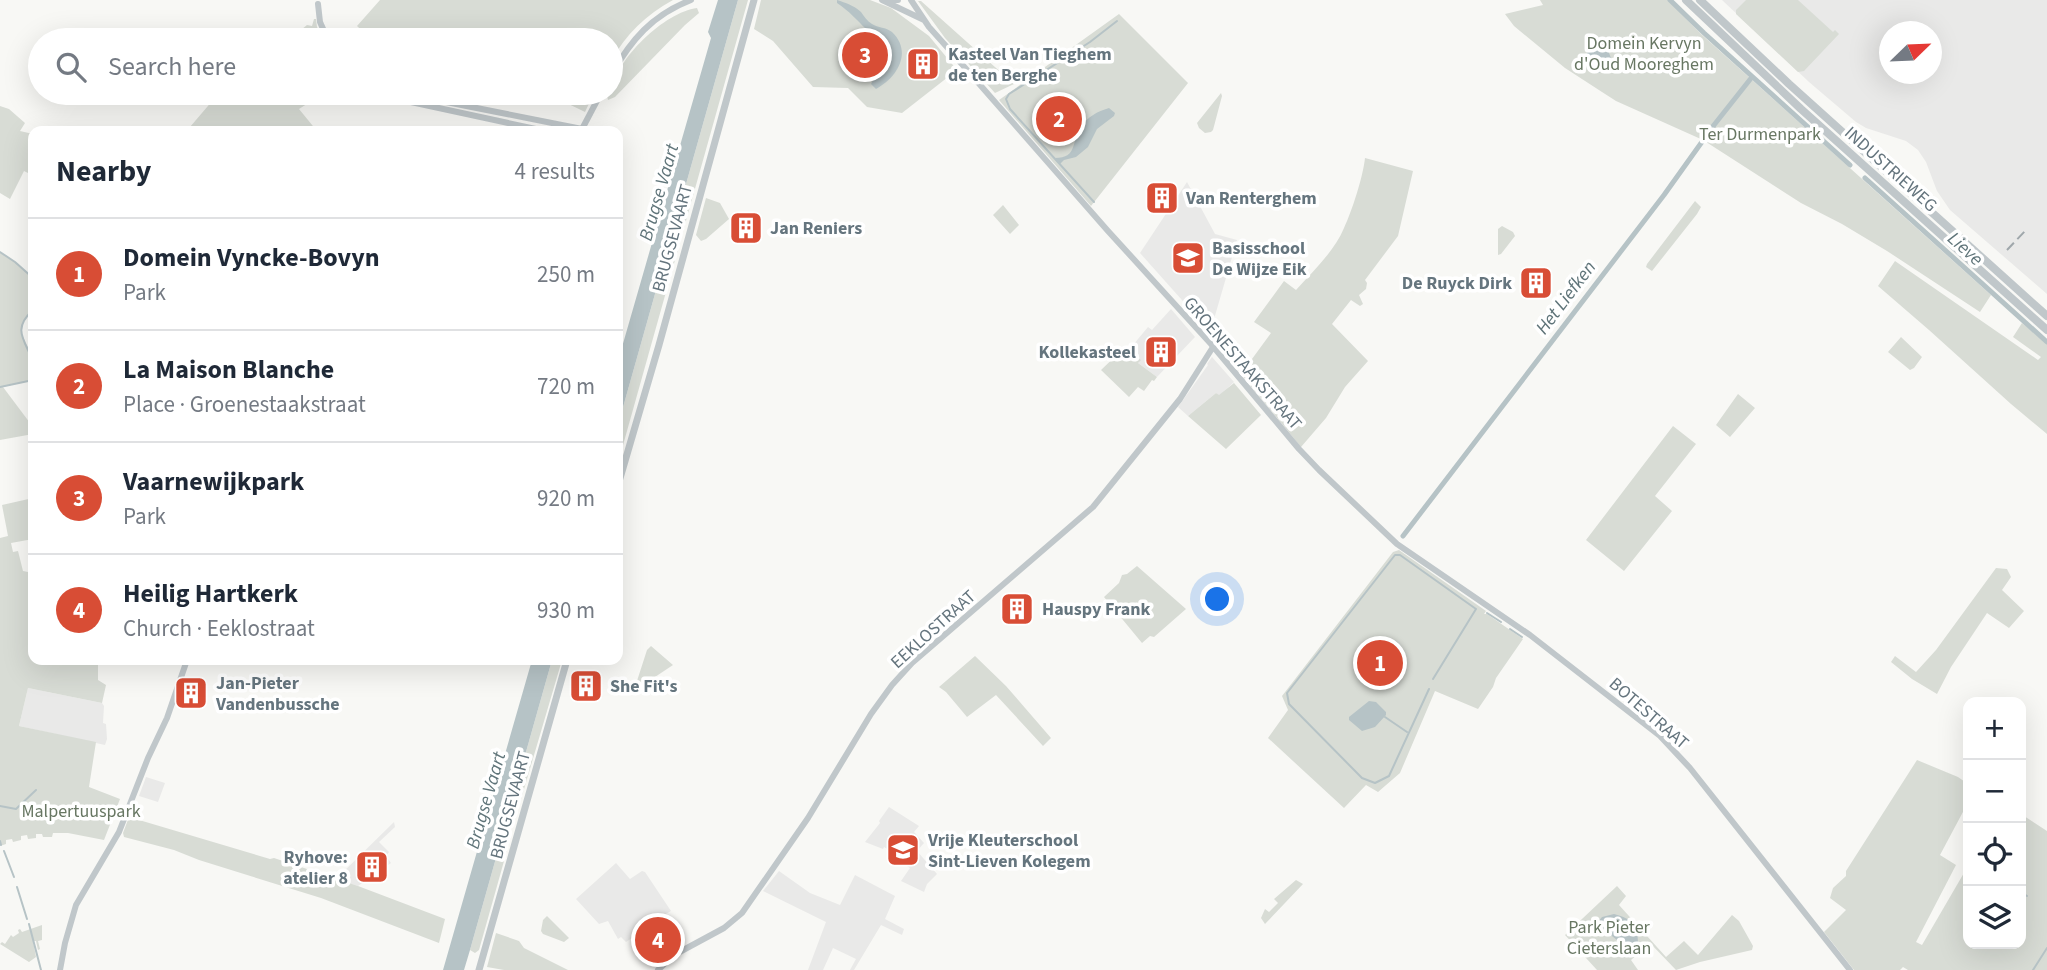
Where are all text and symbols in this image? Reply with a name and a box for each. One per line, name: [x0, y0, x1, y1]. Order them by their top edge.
north arrow: [1879, 21, 1942, 84]
search box: [28, 28, 623, 105]
pin: 3: [842, 29, 888, 81]
park label: Domein Kervyn d'Oud Mooreghem: [1574, 31, 1714, 77]
place label: Kasteel Van Tieghem de ten Berghe: [948, 42, 1112, 88]
building icon: Kasteel Van Tieghem de ten Berghe: [904, 45, 942, 83]
icon: search: [52, 48, 90, 86]
text: Search here: [108, 48, 236, 85]
pin: 2: [1036, 93, 1082, 145]
street label: INDUSTRIEWEG: [1839, 121, 1942, 218]
park label: Ter Durmenpark: [1699, 122, 1821, 147]
water label: Brugse Vaart: [633, 140, 686, 244]
text: Nearby: [56, 150, 151, 193]
text: 4 results: [515, 155, 595, 188]
building icon: Van Renterghem: [1143, 179, 1181, 217]
street label: BRUGSEVAART: [646, 181, 699, 295]
place label: Van Renterghem: [1185, 186, 1317, 211]
building icon: Jan Reniers: [727, 209, 765, 247]
place label: Jan Reniers: [770, 216, 862, 241]
water label: Lieve: [1941, 226, 1989, 272]
place label: Basisschool De Wijze Eik: [1212, 236, 1307, 282]
text: Domein Vyncke-Bovyn: [123, 239, 380, 276]
school or university icon: Basisschool De Wijze Eik: [1169, 239, 1207, 277]
water label: Het Liefken: [1529, 255, 1603, 340]
text: 1: [73, 258, 85, 291]
text: 250 m: [537, 258, 595, 291]
building icon: De Ruyck Dirk: [1517, 264, 1555, 302]
place label: De Ruyck Dirk: [1402, 271, 1512, 296]
text: Park: [123, 276, 166, 309]
street label: GROENESTAAKSTRAAT: [1178, 291, 1308, 436]
building icon: Kollekasteel: [1142, 333, 1180, 371]
place label: Kollekasteel: [1038, 340, 1136, 365]
text: La Maison Blanche: [123, 351, 334, 388]
text: 2: [73, 370, 85, 403]
text: 720 m: [537, 370, 595, 403]
text: Place · Groenestaakstraat: [123, 388, 366, 421]
text: Vaarnewijkpark: [123, 463, 304, 500]
text: 3: [73, 482, 85, 515]
text: 920 m: [537, 482, 595, 515]
text: Park: [123, 500, 166, 533]
text: Heilig Hartkerk: [123, 575, 298, 612]
your location: [1200, 582, 1234, 616]
street label: EEKLOSTRAAT: [885, 584, 982, 674]
building icon: Hauspy Frank: [998, 590, 1036, 628]
text: 4: [73, 594, 85, 627]
text: 930 m: [537, 594, 595, 627]
place label: Hauspy Frank: [1042, 597, 1150, 622]
text: Church · Eeklostraat: [123, 612, 315, 645]
pin: 1: [1357, 637, 1403, 689]
building icon: She Fit's: [567, 667, 605, 705]
place label: Jan-Pieter Vandenbussche: [215, 671, 340, 717]
street label: BOTESTRAAT: [1603, 672, 1694, 755]
building icon: Jan-Pieter Vandenbussche: [172, 674, 210, 712]
place label: She Fit's: [610, 674, 678, 699]
map controls: [1963, 697, 2026, 949]
button: +: [1963, 697, 2026, 760]
water label: Brugse Vaart: [460, 748, 513, 852]
street label: BRUGSEVAART: [484, 748, 537, 862]
button: −: [1963, 760, 2026, 823]
park label: Malpertuuspark: [21, 799, 141, 824]
button: locate: [1963, 823, 2026, 886]
place label: Vrije Kleuterschool Sint-Lieven Kolegem: [927, 828, 1091, 874]
school or university icon: Vrije Kleuterschool Sint-Lieven Kolegem: [884, 831, 922, 869]
place label: Ryhove: atelier 8: [283, 845, 348, 891]
building icon: Ryhove: atelier 8: [353, 848, 391, 886]
button: layers: [1963, 886, 2026, 949]
pin: 4: [635, 914, 681, 966]
park label: Park Pieter Cieterslaan: [1567, 915, 1651, 961]

